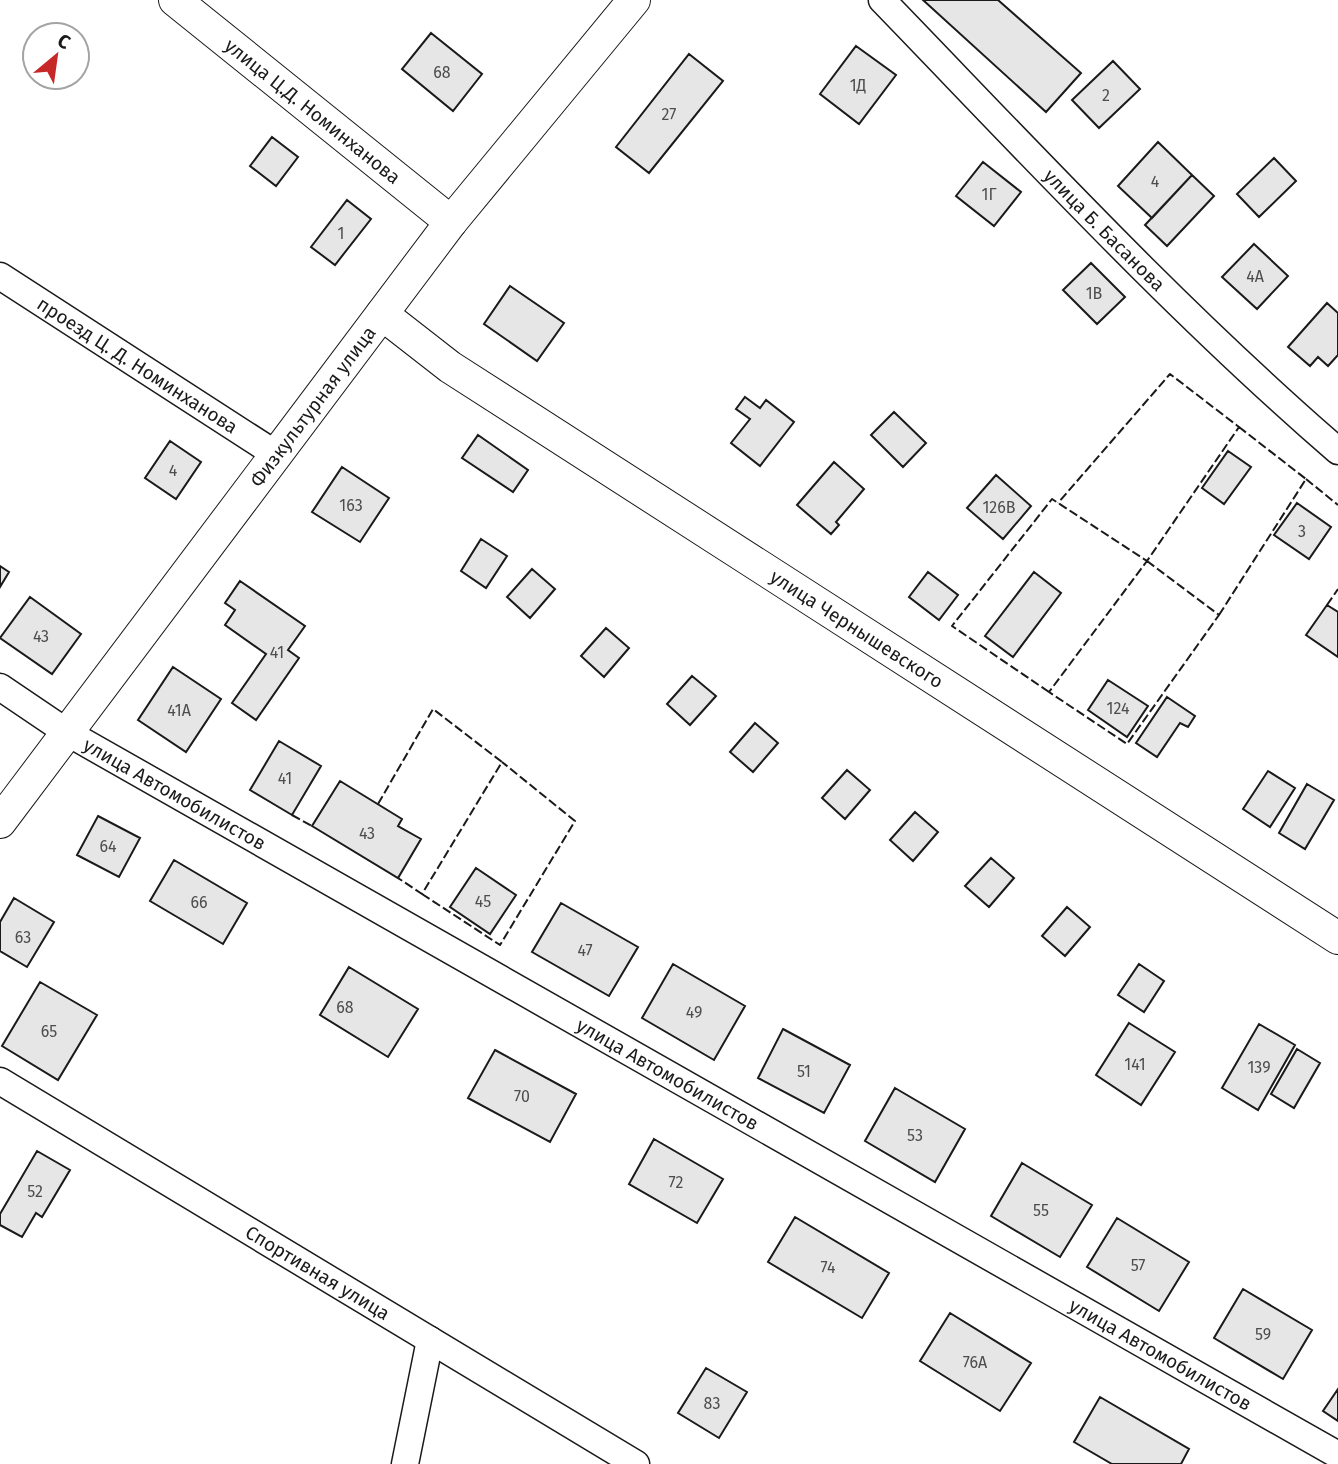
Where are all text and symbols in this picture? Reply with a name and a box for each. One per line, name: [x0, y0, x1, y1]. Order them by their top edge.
north arrow: [21, 21, 91, 91]
text: С: [54, 29, 74, 54]
street label: улица Ц.Д. Номинханова: [220, 34, 405, 189]
house number: 68: [433, 63, 451, 82]
house number: 1Д: [850, 76, 867, 95]
house number: 2: [1102, 86, 1110, 105]
house number: 27: [662, 105, 676, 124]
street label: улица Б. Басанова: [1039, 164, 1170, 296]
house number: 4: [1151, 172, 1160, 191]
house number: 1Г: [981, 185, 997, 204]
house number: 1: [338, 224, 344, 243]
house number: 4А: [1246, 267, 1265, 286]
house number: 1В: [1086, 284, 1103, 303]
street label: проезд Ц. Д. Номинханова: [33, 292, 242, 439]
street label: Физкультурная улица: [245, 322, 381, 491]
house number: 4: [169, 461, 178, 480]
house number: 163: [339, 496, 363, 515]
house number: 126В: [982, 498, 1016, 517]
house number: 3: [1298, 522, 1306, 541]
street label: улица Чернышевского: [766, 565, 948, 693]
house number: 43: [33, 627, 49, 646]
house number: 41: [270, 643, 284, 662]
house number: 124: [1107, 699, 1130, 718]
house number: 41А: [167, 701, 192, 720]
street label: улица Автомобилистов: [79, 733, 270, 855]
house number: 41: [278, 769, 292, 788]
house number: 43: [359, 824, 375, 843]
house number: 64: [99, 837, 117, 856]
house number: 45: [475, 892, 491, 911]
house number: 66: [190, 893, 208, 912]
house number: 63: [15, 928, 31, 947]
house number: 47: [577, 941, 593, 960]
house number: 68: [336, 998, 354, 1017]
house number: 49: [686, 1003, 702, 1022]
street label: улица Автомобилистов: [572, 1013, 763, 1135]
house number: 65: [41, 1022, 57, 1041]
house number: 141: [1124, 1055, 1146, 1074]
house number: 139: [1247, 1058, 1271, 1077]
house number: 51: [797, 1062, 811, 1081]
house number: 70: [514, 1087, 530, 1106]
house number: 53: [907, 1126, 923, 1145]
house number: 72: [669, 1173, 683, 1192]
house number: 52: [27, 1182, 43, 1201]
house number: 55: [1033, 1201, 1049, 1220]
street label: Спортивная улица: [241, 1221, 394, 1325]
house number: 57: [1131, 1256, 1145, 1275]
house number: 74: [821, 1258, 836, 1277]
street label: улица Автомобилистов: [1065, 1294, 1256, 1416]
house number: 59: [1255, 1325, 1271, 1344]
house number: 76А: [963, 1353, 988, 1372]
house number: 83: [704, 1394, 720, 1413]

